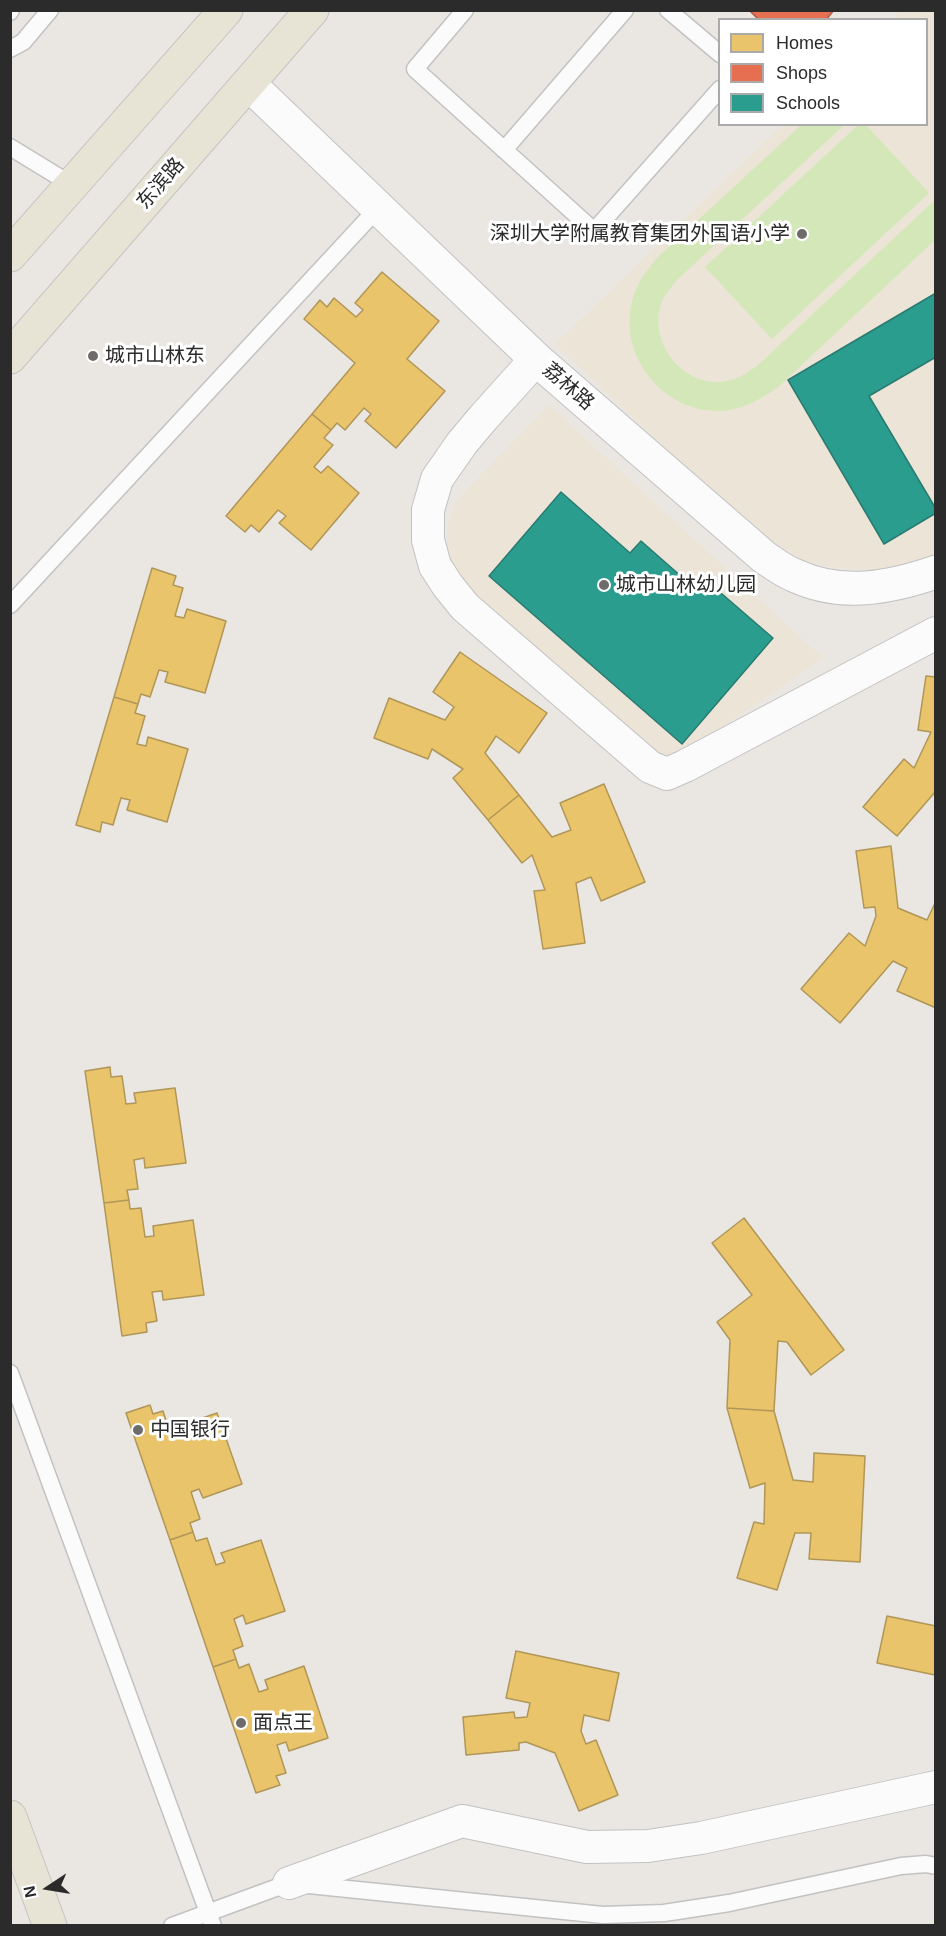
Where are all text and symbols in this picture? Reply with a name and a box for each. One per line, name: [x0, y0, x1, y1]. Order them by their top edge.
legend: [718, 18, 928, 126]
text: Homes: [776, 33, 833, 53]
text: Shops: [776, 63, 827, 83]
text: Schools: [776, 93, 840, 113]
street label: 东滨路: [132, 153, 190, 215]
place label: 深圳大学附属教育集团外国语小学: [490, 222, 790, 246]
marker: 深圳大学附属教育集团外国语小学: [795, 227, 809, 241]
place label: 城市山林东: [105, 344, 205, 368]
marker: 城市山林东: [86, 349, 100, 363]
street label: 荔林路: [537, 358, 599, 416]
place label: 城市山林幼儿园: [616, 573, 756, 597]
marker: 城市山林幼儿园: [597, 578, 611, 592]
place label: 中国银行: [150, 1418, 230, 1442]
marker: 中国银行: [131, 1423, 145, 1437]
place label: 面点王: [253, 1711, 313, 1735]
marker: 面点王: [234, 1716, 248, 1730]
north arrow: [18, 1858, 78, 1918]
text: N: [20, 1884, 39, 1899]

